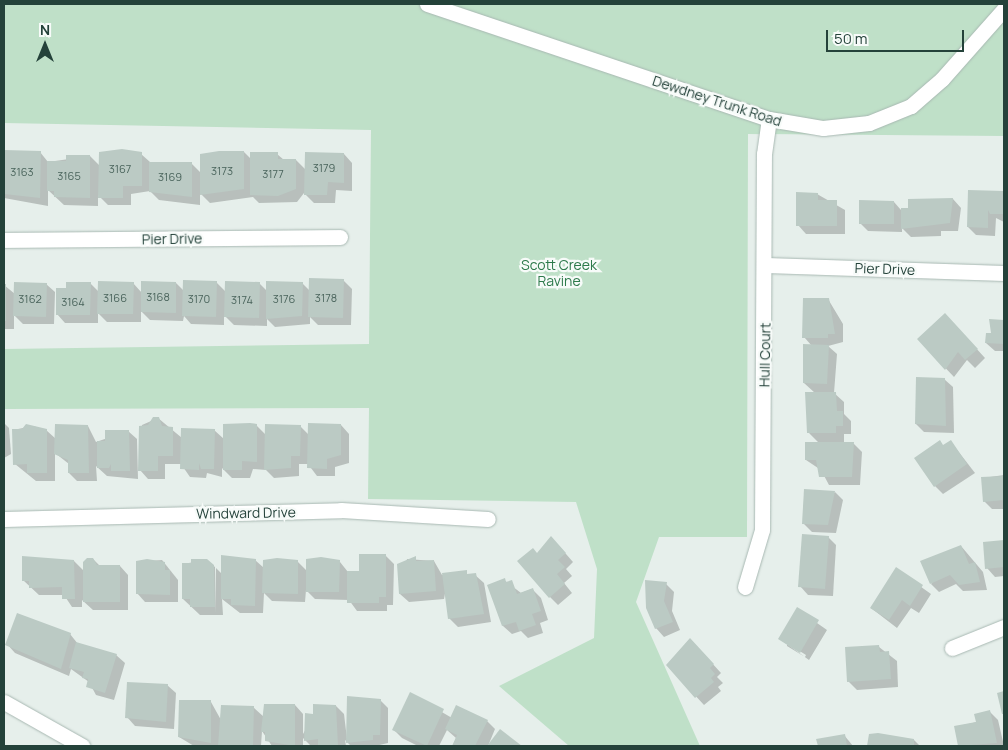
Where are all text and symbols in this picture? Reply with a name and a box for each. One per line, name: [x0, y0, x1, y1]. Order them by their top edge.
north arrow: [20, 20, 70, 70]
text: N: [40, 20, 50, 39]
scale bar: [828, 20, 966, 52]
text: 50 m: [834, 28, 868, 49]
street label: Dewdney Trunk Road: [650, 72, 784, 130]
house number: 3179: [313, 161, 335, 175]
house number: 3167: [109, 162, 131, 176]
house number: 3173: [211, 164, 233, 178]
house number: 3163: [10, 165, 34, 179]
house number: 3177: [262, 167, 284, 181]
house number: 3165: [57, 169, 81, 183]
house number: 3169: [158, 170, 182, 184]
street label: Pier Drive: [142, 230, 202, 248]
park label: Scott Creek Ravine: [521, 257, 597, 290]
street label: Pier Drive: [854, 260, 916, 278]
house number: 3168: [146, 290, 170, 304]
house number: 3166: [103, 291, 127, 305]
house number: 3178: [315, 291, 337, 305]
house number: 3162: [18, 292, 42, 306]
house number: 3170: [188, 292, 210, 306]
house number: 3176: [273, 292, 295, 306]
house number: 3174: [231, 293, 253, 307]
house number: 3164: [61, 295, 85, 309]
street label: Hull Court: [756, 323, 774, 387]
street label: Windward Drive: [196, 504, 296, 522]

